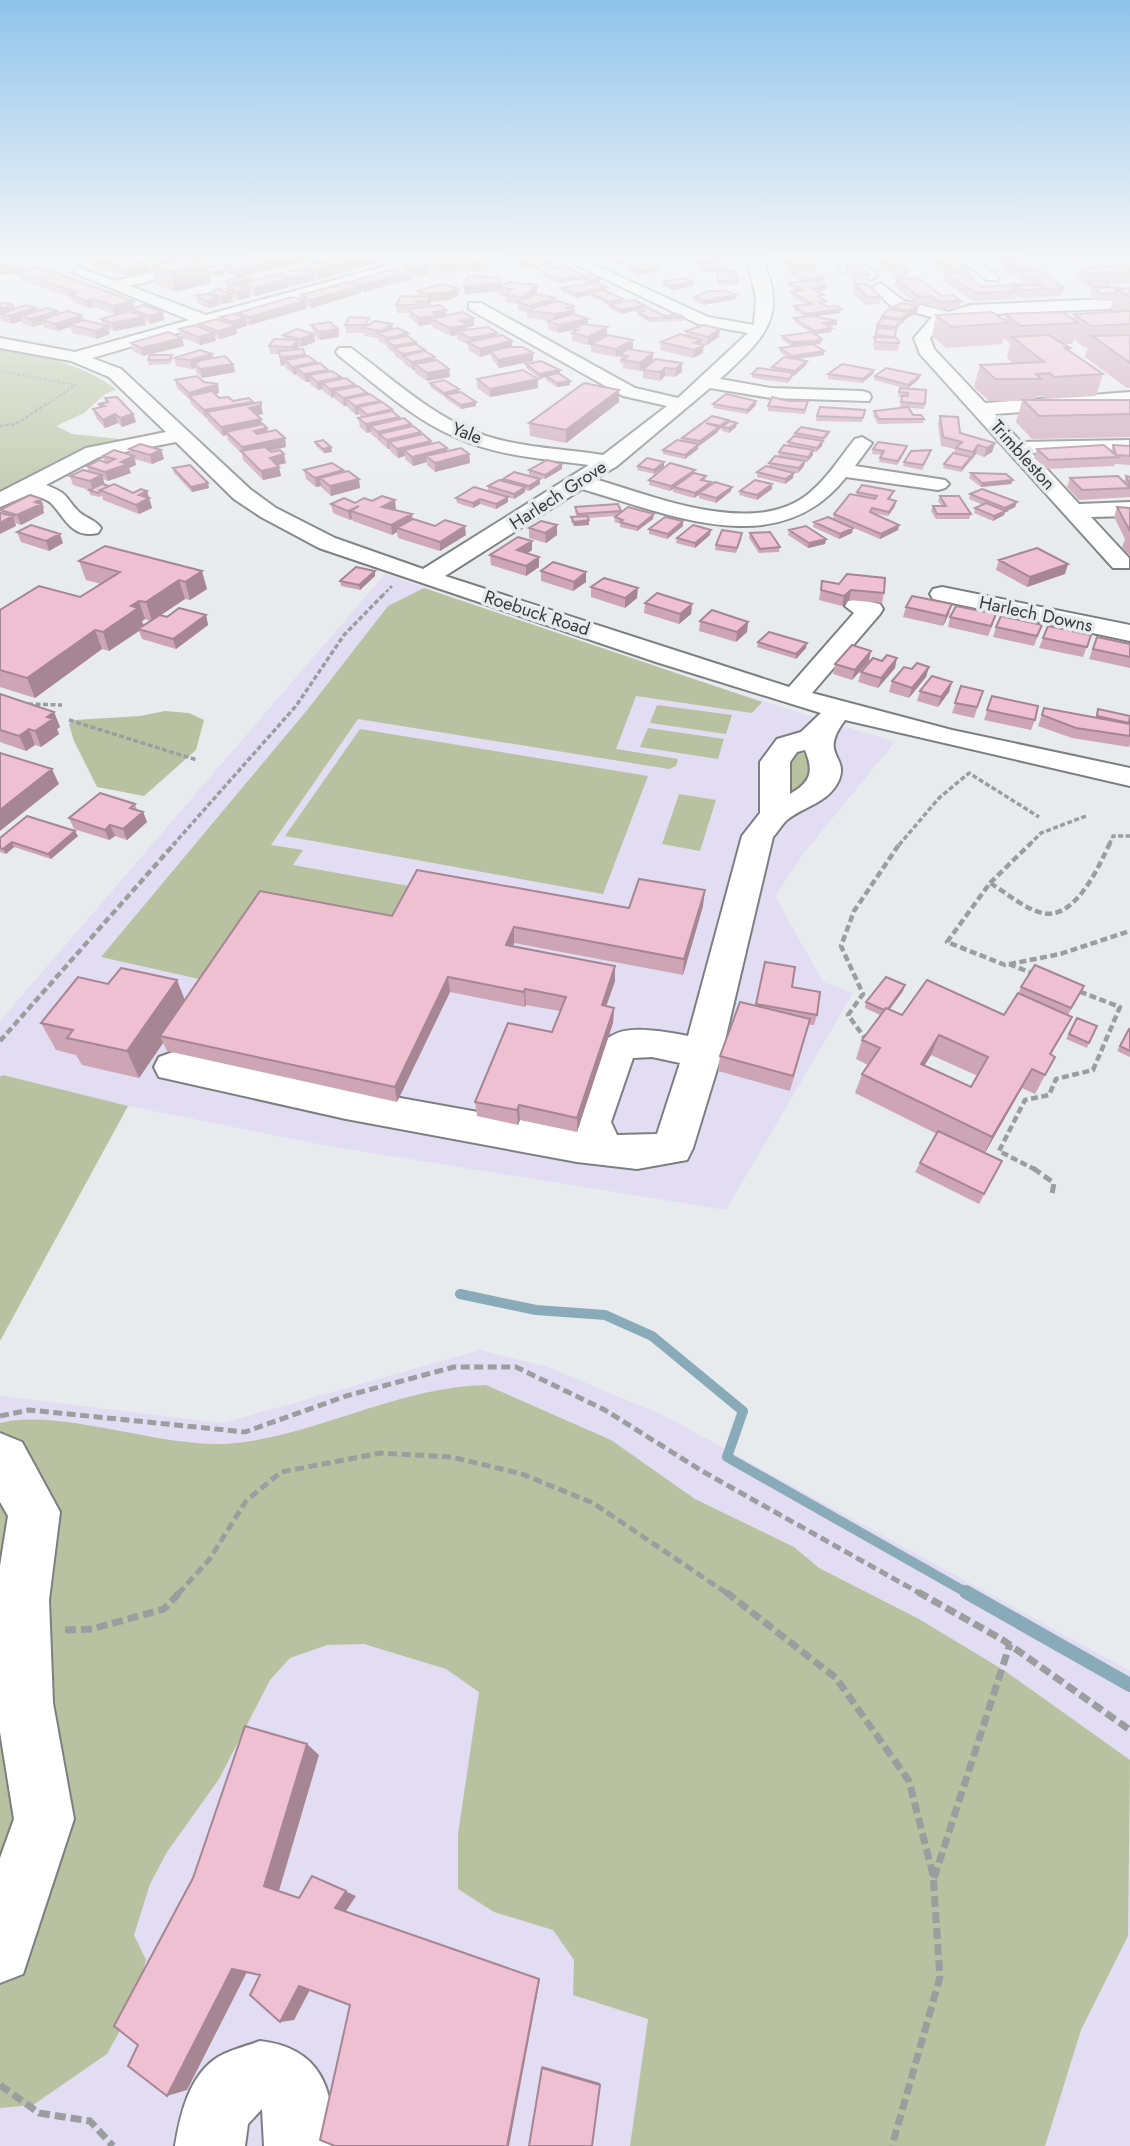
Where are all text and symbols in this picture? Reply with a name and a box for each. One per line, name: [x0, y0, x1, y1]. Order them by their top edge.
street label: Trimbleston: [984, 414, 1062, 496]
street label: Yale: [448, 415, 486, 451]
street label: Harlech Grove: [504, 454, 612, 536]
street label: Roebuck Road: [481, 584, 593, 642]
street label: Harlech Downs: [977, 589, 1095, 639]

